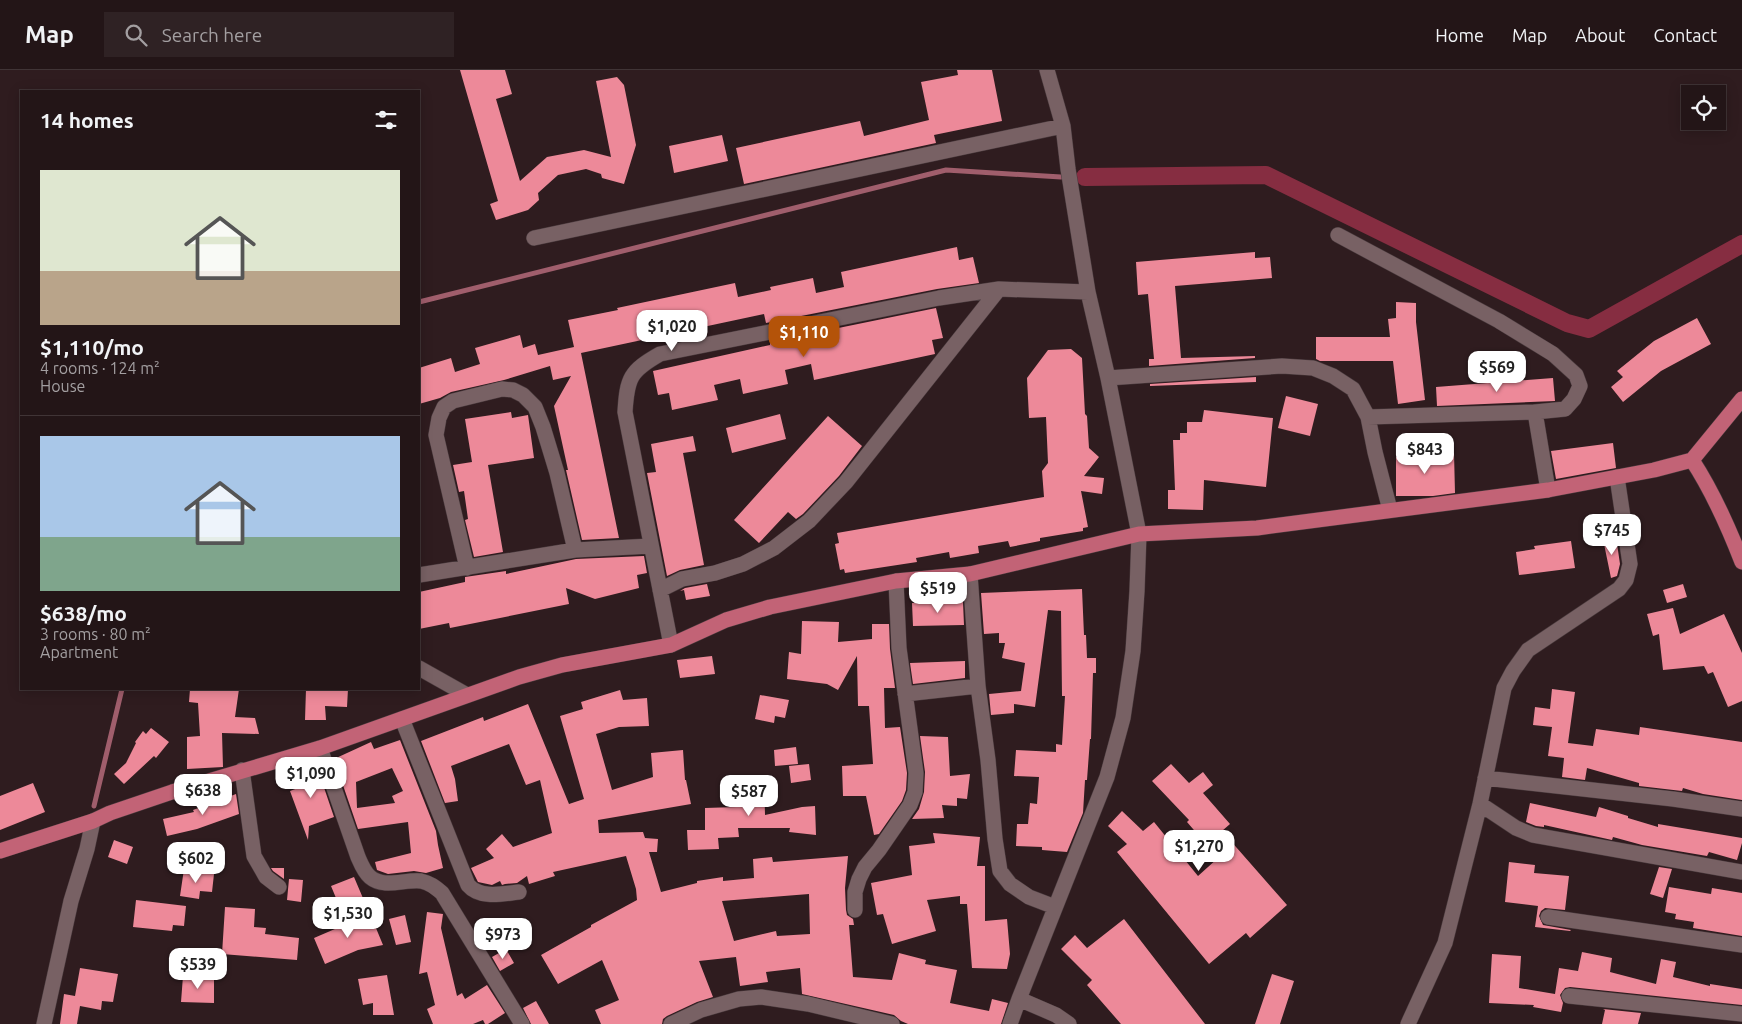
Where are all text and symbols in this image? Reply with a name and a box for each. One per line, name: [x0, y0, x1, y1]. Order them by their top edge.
search box: [104, 12, 454, 57]
text: Map: [25, 21, 74, 48]
icon: search: [122, 21, 150, 49]
text: Search here: [162, 24, 262, 46]
text: Home: [1435, 25, 1484, 45]
text: Map: [1512, 25, 1547, 45]
text: About: [1575, 25, 1625, 45]
text: Contact: [1653, 25, 1717, 45]
map controls: [1681, 85, 1726, 130]
button: locate: [1681, 85, 1726, 130]
icon: filters: [372, 106, 400, 134]
text: 14 homes: [40, 108, 134, 132]
icon: home: [175, 203, 265, 293]
pin: $1,020: [631, 310, 713, 352]
pin: $1,110: [763, 316, 845, 358]
text: $1,020: [647, 317, 697, 335]
text: $1,110: [779, 323, 829, 341]
text: $1,110/mo: [40, 335, 144, 359]
pin: $569: [1467, 350, 1527, 393]
text: $569: [1479, 358, 1515, 376]
text: 4 rooms · 124 m²: [40, 359, 160, 377]
text: House: [40, 377, 85, 395]
pin: $843: [1395, 432, 1455, 475]
text: $843: [1407, 440, 1443, 458]
icon: home: [175, 468, 265, 558]
pin: $745: [1582, 514, 1642, 556]
text: $745: [1594, 521, 1630, 539]
pin: $519: [908, 572, 968, 614]
text: $519: [920, 579, 956, 597]
text: $638/mo: [40, 601, 127, 625]
text: 3 rooms · 80 m²: [40, 625, 151, 643]
text: Apartment: [40, 643, 118, 661]
pin: $1,090: [270, 756, 352, 799]
text: $1,090: [286, 764, 336, 782]
pin: $638: [173, 774, 233, 816]
pin: $587: [719, 774, 779, 817]
text: $638: [185, 781, 221, 799]
text: $587: [731, 782, 767, 800]
pin: $1,270: [1158, 830, 1240, 872]
text: $1,270: [1174, 837, 1224, 855]
pin: $602: [166, 842, 226, 884]
text: $602: [178, 849, 214, 867]
pin: $1,530: [307, 896, 389, 939]
text: $1,530: [323, 904, 373, 922]
pin: $973: [473, 918, 533, 960]
text: $973: [485, 925, 521, 943]
pin: $539: [168, 948, 228, 990]
text: $539: [180, 955, 216, 973]

